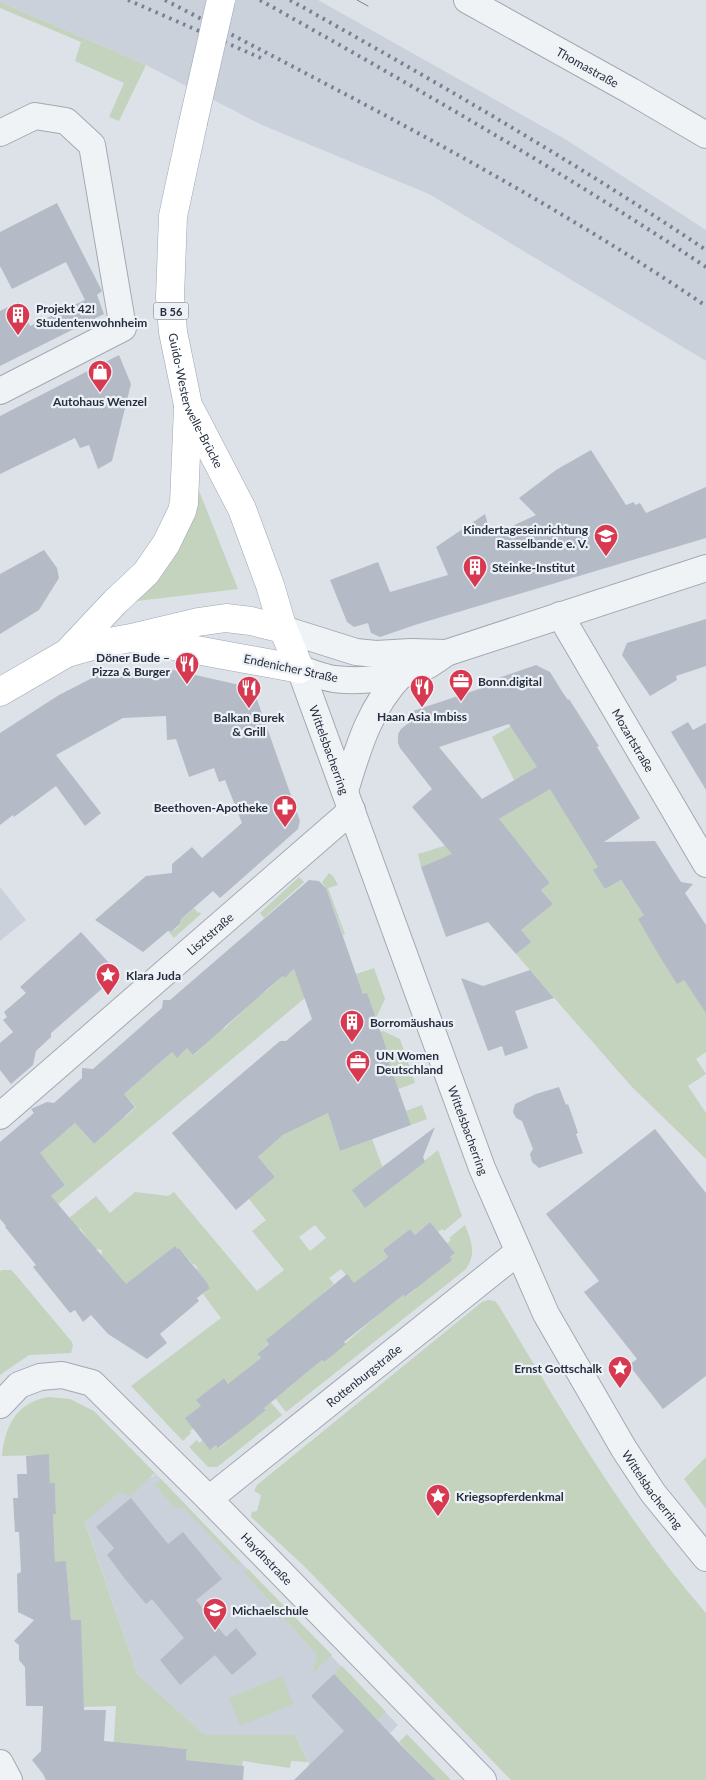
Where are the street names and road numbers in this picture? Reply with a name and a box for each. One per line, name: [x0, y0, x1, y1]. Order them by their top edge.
street label: Thomastraße: [554, 44, 622, 90]
road number: B 56: [154, 302, 188, 320]
street label: Guido-Westerwelle-Brücke: [166, 332, 227, 470]
street label: Endenicher Straße: [242, 651, 340, 685]
street label: Wittelsbacherring: [306, 703, 353, 796]
street label: Mozartstraße: [609, 706, 658, 774]
street label: Lisztstraße: [183, 909, 236, 958]
street label: Wittelsbacherring: [445, 1084, 492, 1177]
street label: Rottenburgstraße: [323, 1341, 404, 1410]
street label: Wittelsbacherring: [619, 1447, 686, 1532]
street label: Haydnstraße: [238, 1529, 296, 1588]

